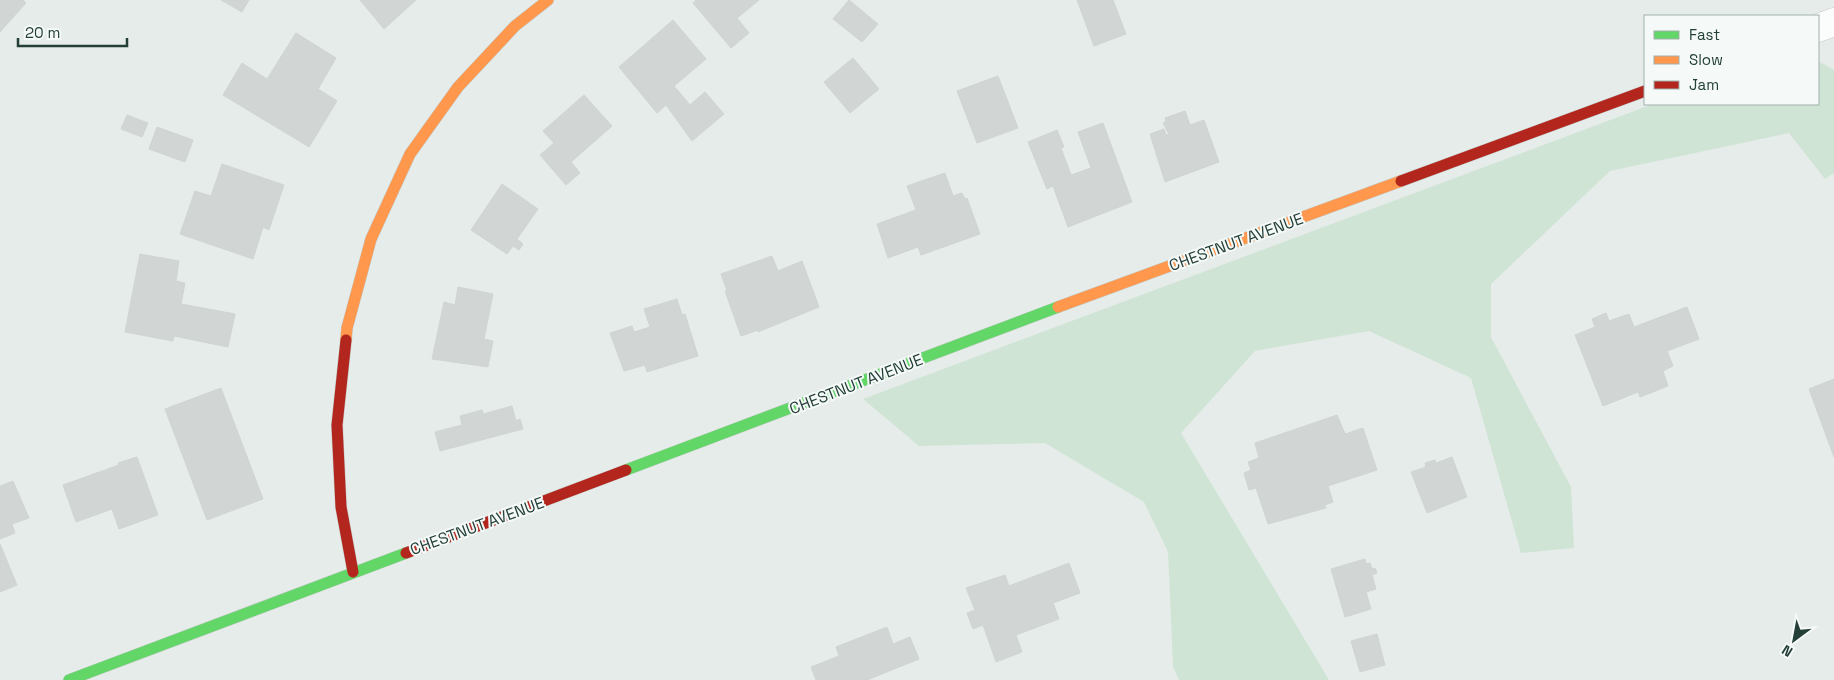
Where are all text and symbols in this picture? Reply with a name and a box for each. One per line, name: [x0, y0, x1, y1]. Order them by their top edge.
scale bar: [18, 15, 126, 47]
legend: [1644, 15, 1819, 105]
text: 20 m: [25, 23, 60, 42]
text: Fast: [1689, 25, 1720, 44]
text: Slow: [1689, 50, 1723, 69]
text: Jam: [1689, 75, 1719, 94]
street label: CHESTNUT AVENUE: [1166, 208, 1306, 276]
street label: CHESTNUT AVENUE: [786, 349, 926, 419]
street label: CHESTNUT AVENUE: [407, 492, 547, 560]
north arrow: [1769, 615, 1819, 665]
text: N: [1778, 641, 1796, 661]

